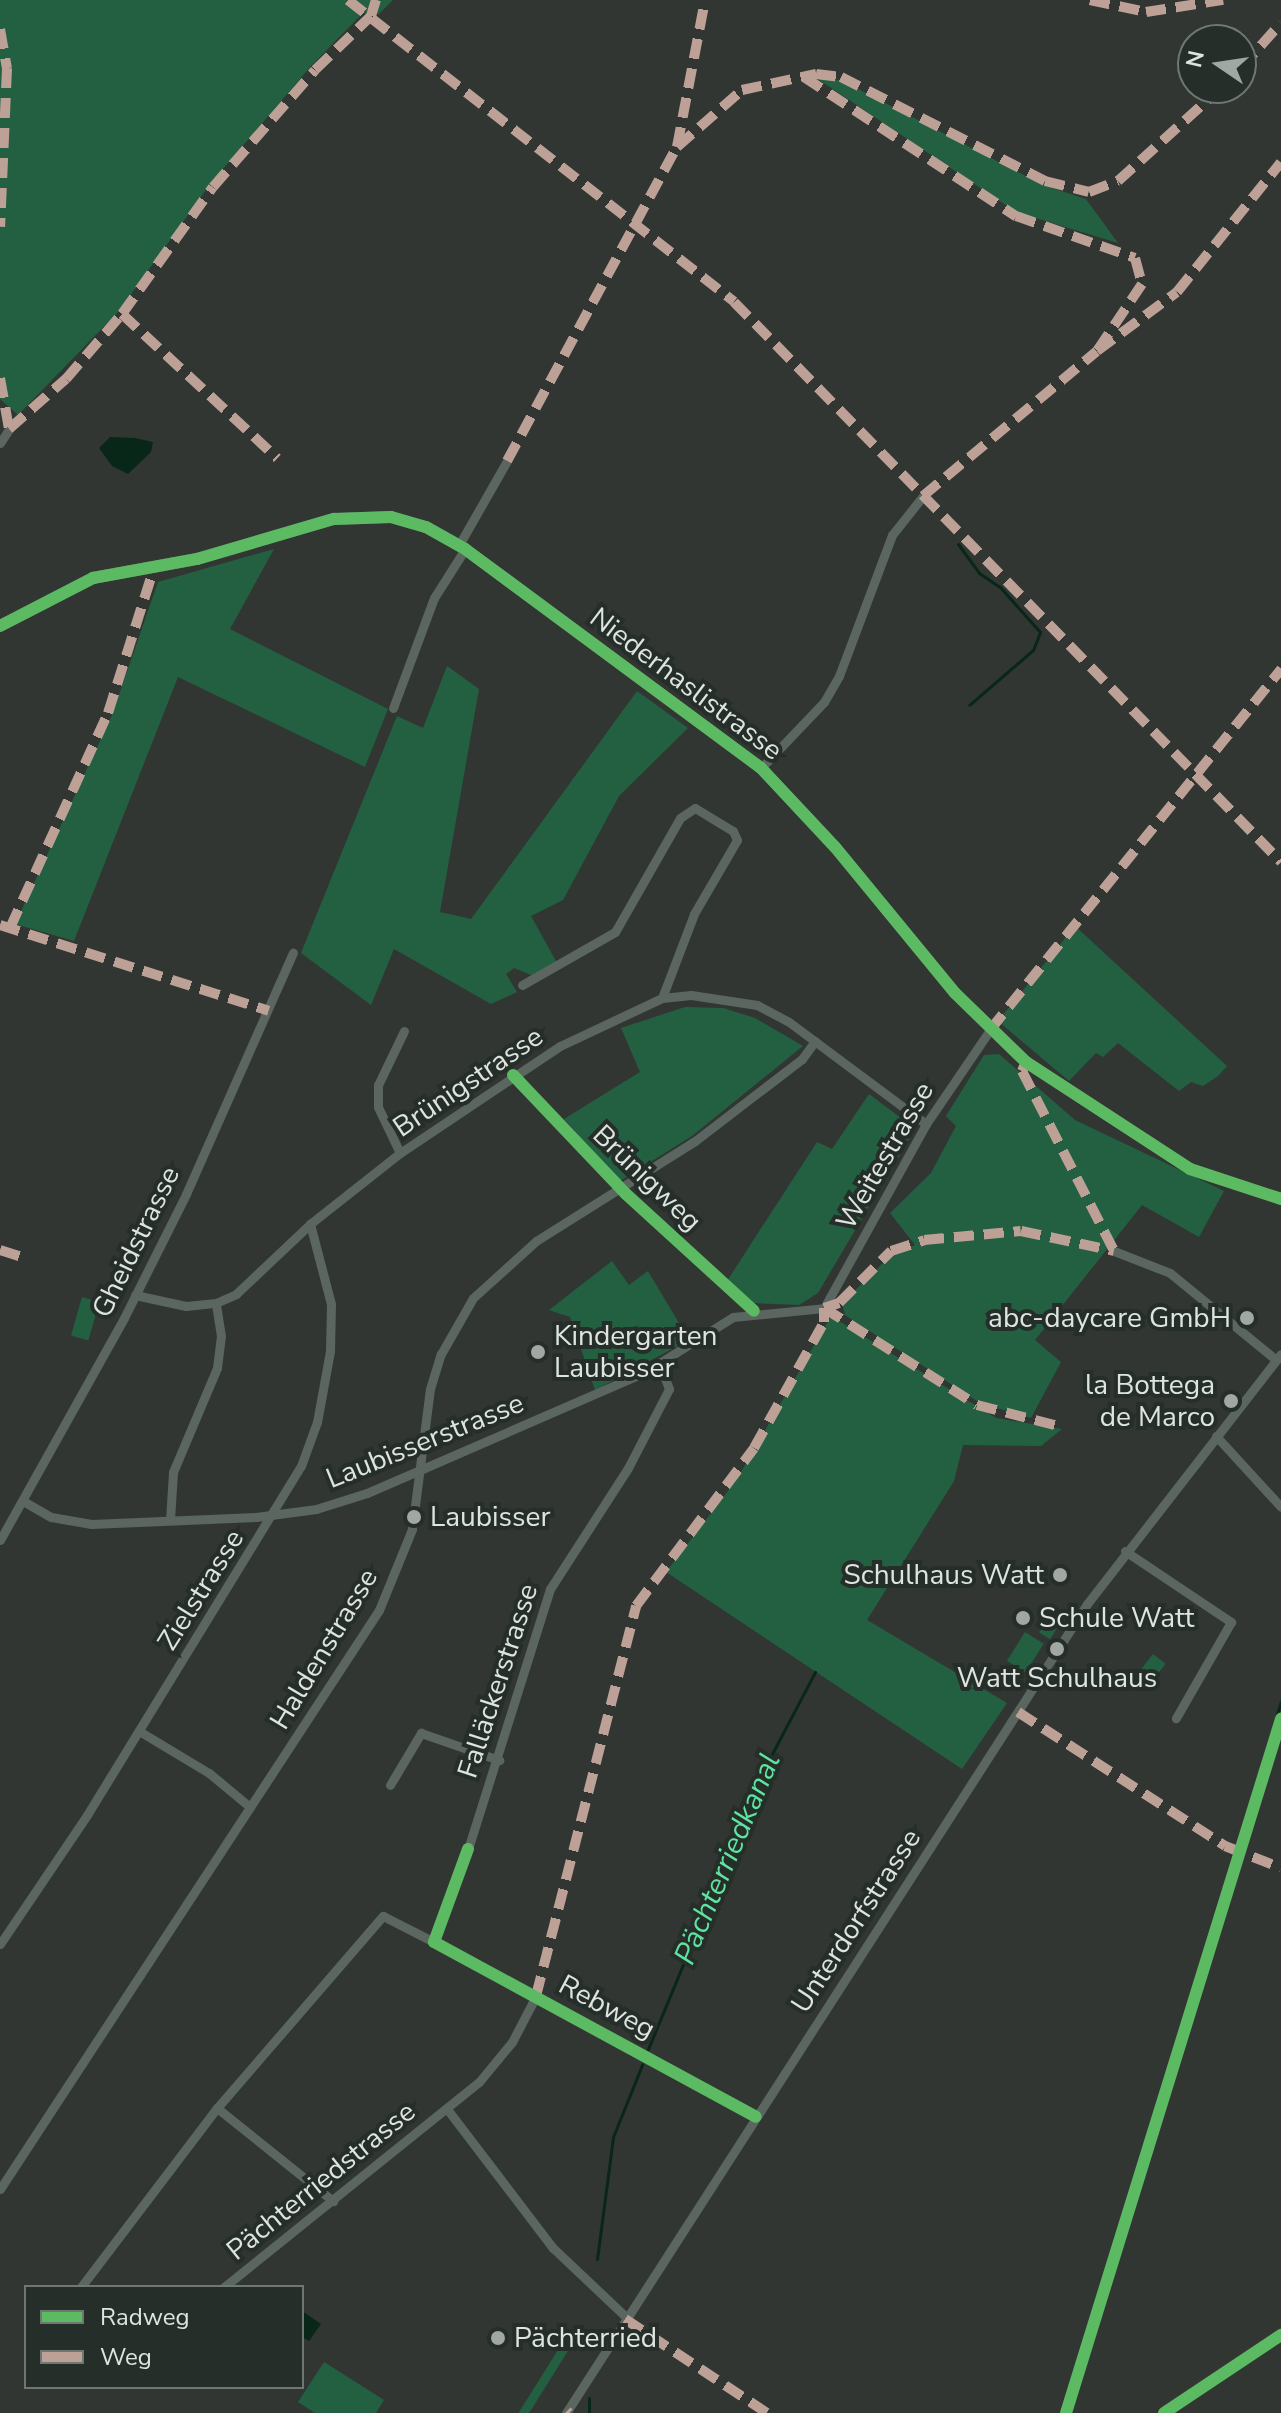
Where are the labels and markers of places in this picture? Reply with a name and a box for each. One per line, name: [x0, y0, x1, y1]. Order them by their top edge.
place label: abc-daycare GmbH: [988, 1301, 1231, 1335]
marker: abc-daycare GmbH: [1238, 1309, 1256, 1327]
place label: Kindergarten Laubisser: [554, 1319, 717, 1385]
marker: Kindergarten Laubisser: [529, 1343, 547, 1361]
place label: la Bottega de Marco: [1085, 1368, 1215, 1434]
marker: la Bottega de Marco: [1222, 1392, 1240, 1410]
place label: Laubisser: [430, 1500, 550, 1534]
marker: Laubisser: [405, 1508, 423, 1526]
place label: Schulhaus Watt: [844, 1558, 1044, 1592]
marker: Schulhaus Watt: [1051, 1566, 1069, 1584]
place label: Schule Watt: [1039, 1601, 1194, 1635]
marker: Schule Watt: [1014, 1609, 1032, 1627]
marker: Watt Schulhaus: [1048, 1640, 1066, 1658]
place label: Watt Schulhaus: [957, 1661, 1157, 1695]
place label: Pächterried: [514, 2321, 657, 2355]
marker: Pächterried: [489, 2329, 507, 2347]

